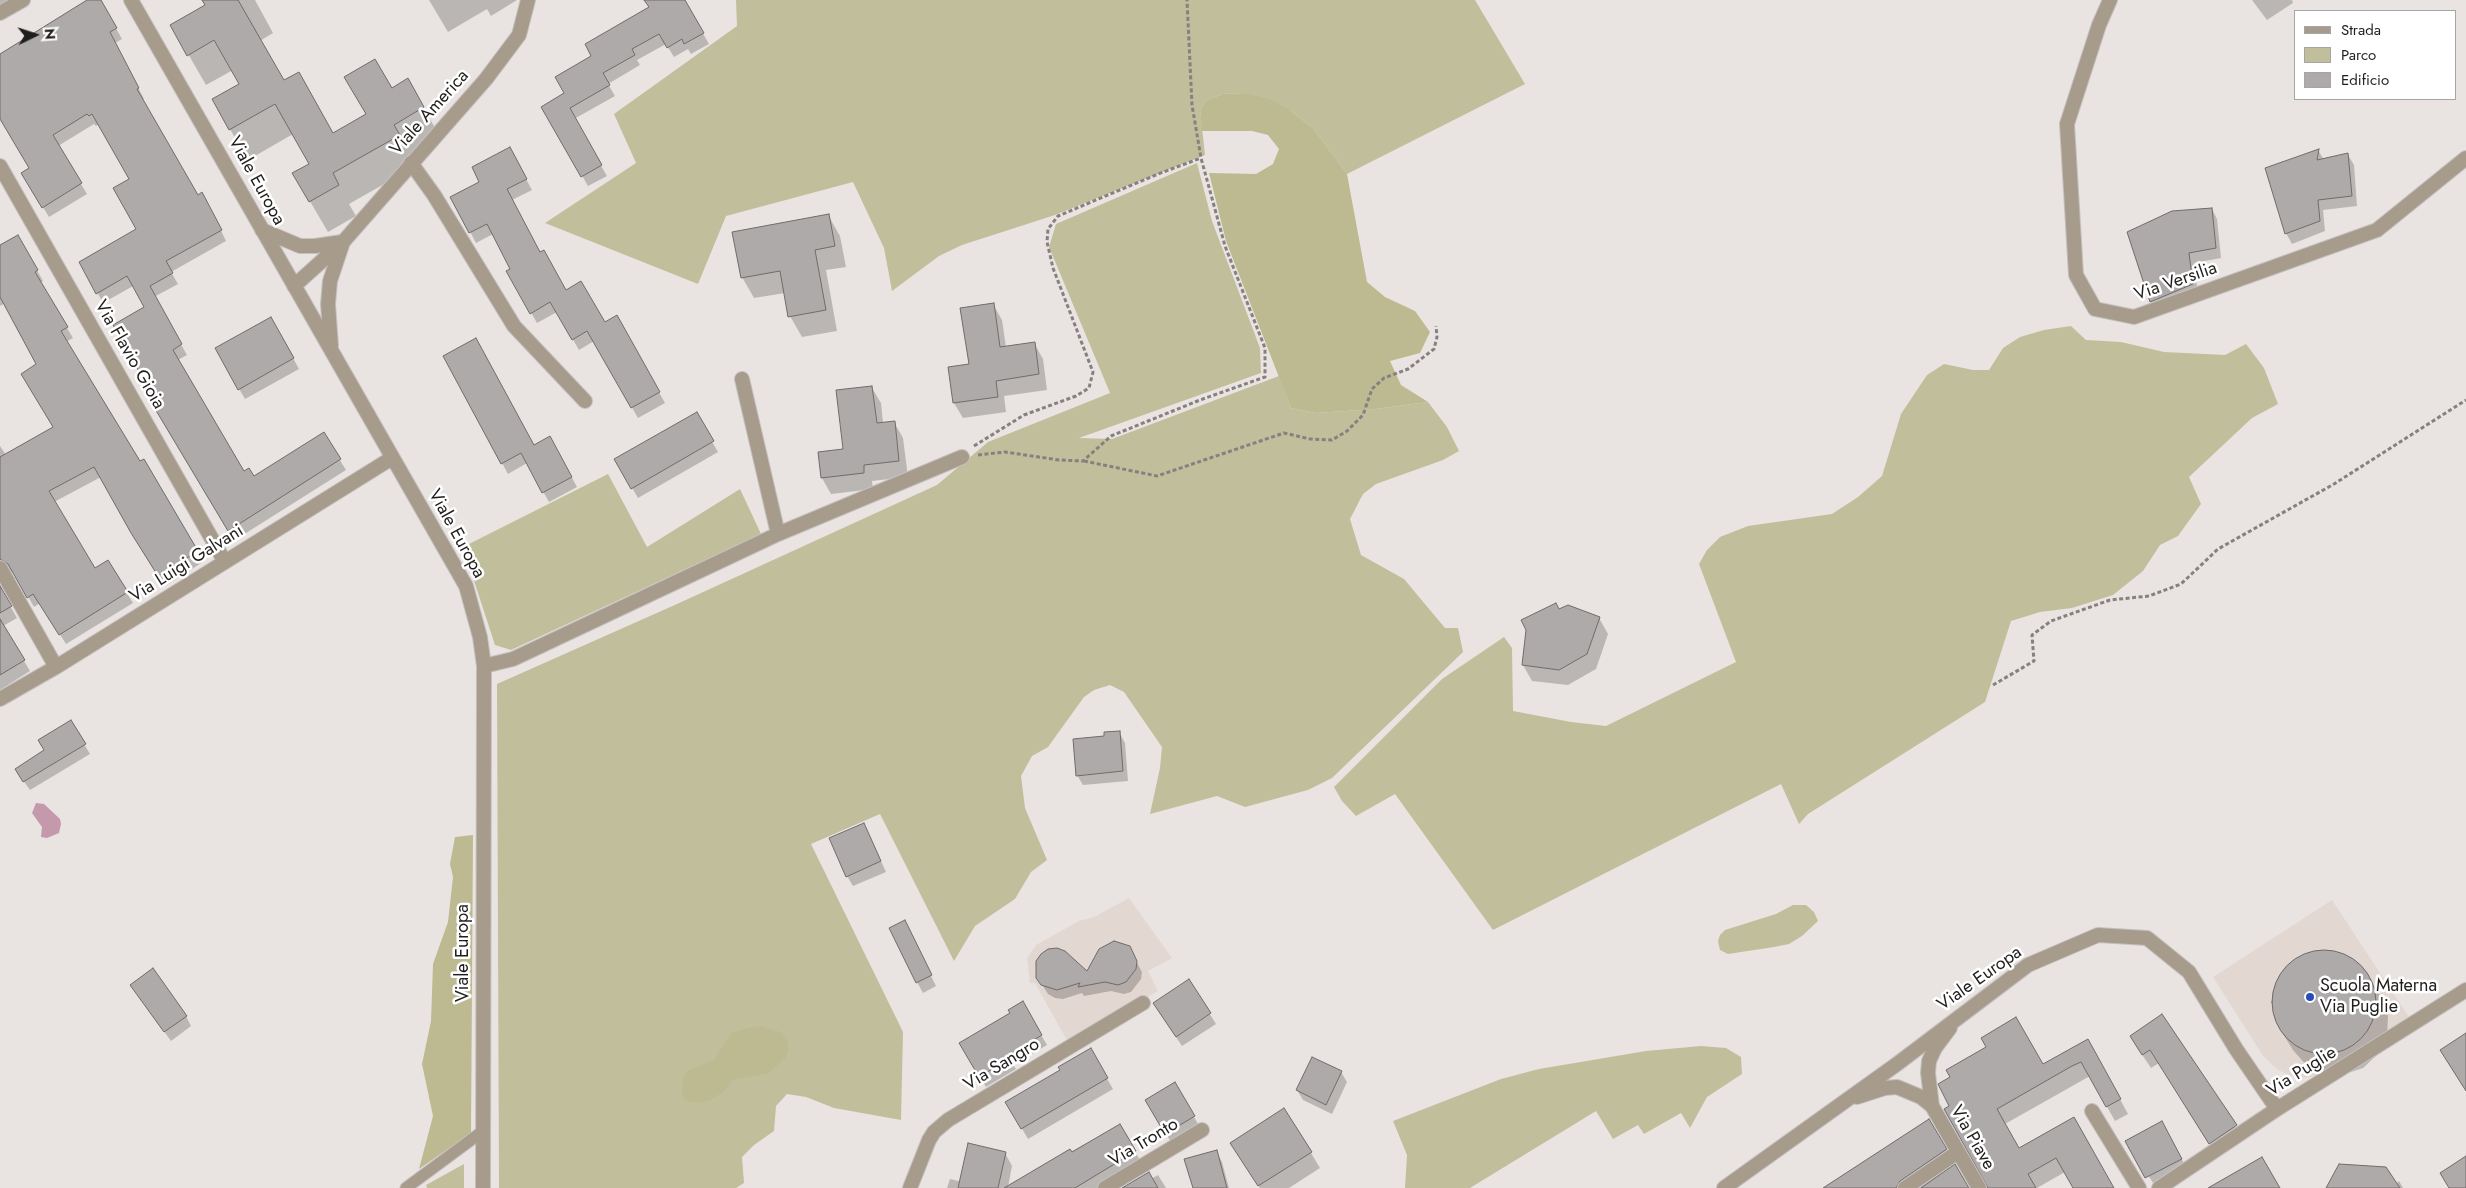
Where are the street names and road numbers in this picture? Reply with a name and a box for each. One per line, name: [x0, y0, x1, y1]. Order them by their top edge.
street label: Viale America: [386, 66, 474, 160]
street label: Viale Europa: [223, 133, 289, 229]
street label: Via Versilia: [2132, 258, 2220, 306]
street label: Via Flavio Gioia: [89, 297, 169, 413]
street label: Viale Europa: [423, 486, 489, 582]
street label: Via Luigi Galvani: [126, 520, 248, 608]
street label: Viale Europa: [453, 904, 475, 1002]
street label: Viale Europa: [1934, 942, 2026, 1016]
street label: Via Sangro: [960, 1034, 1044, 1096]
street label: Via Puglie: [2263, 1042, 2341, 1102]
street label: Via Piave: [1945, 1102, 1999, 1174]
street label: Via Tronto: [1105, 1114, 1183, 1172]

